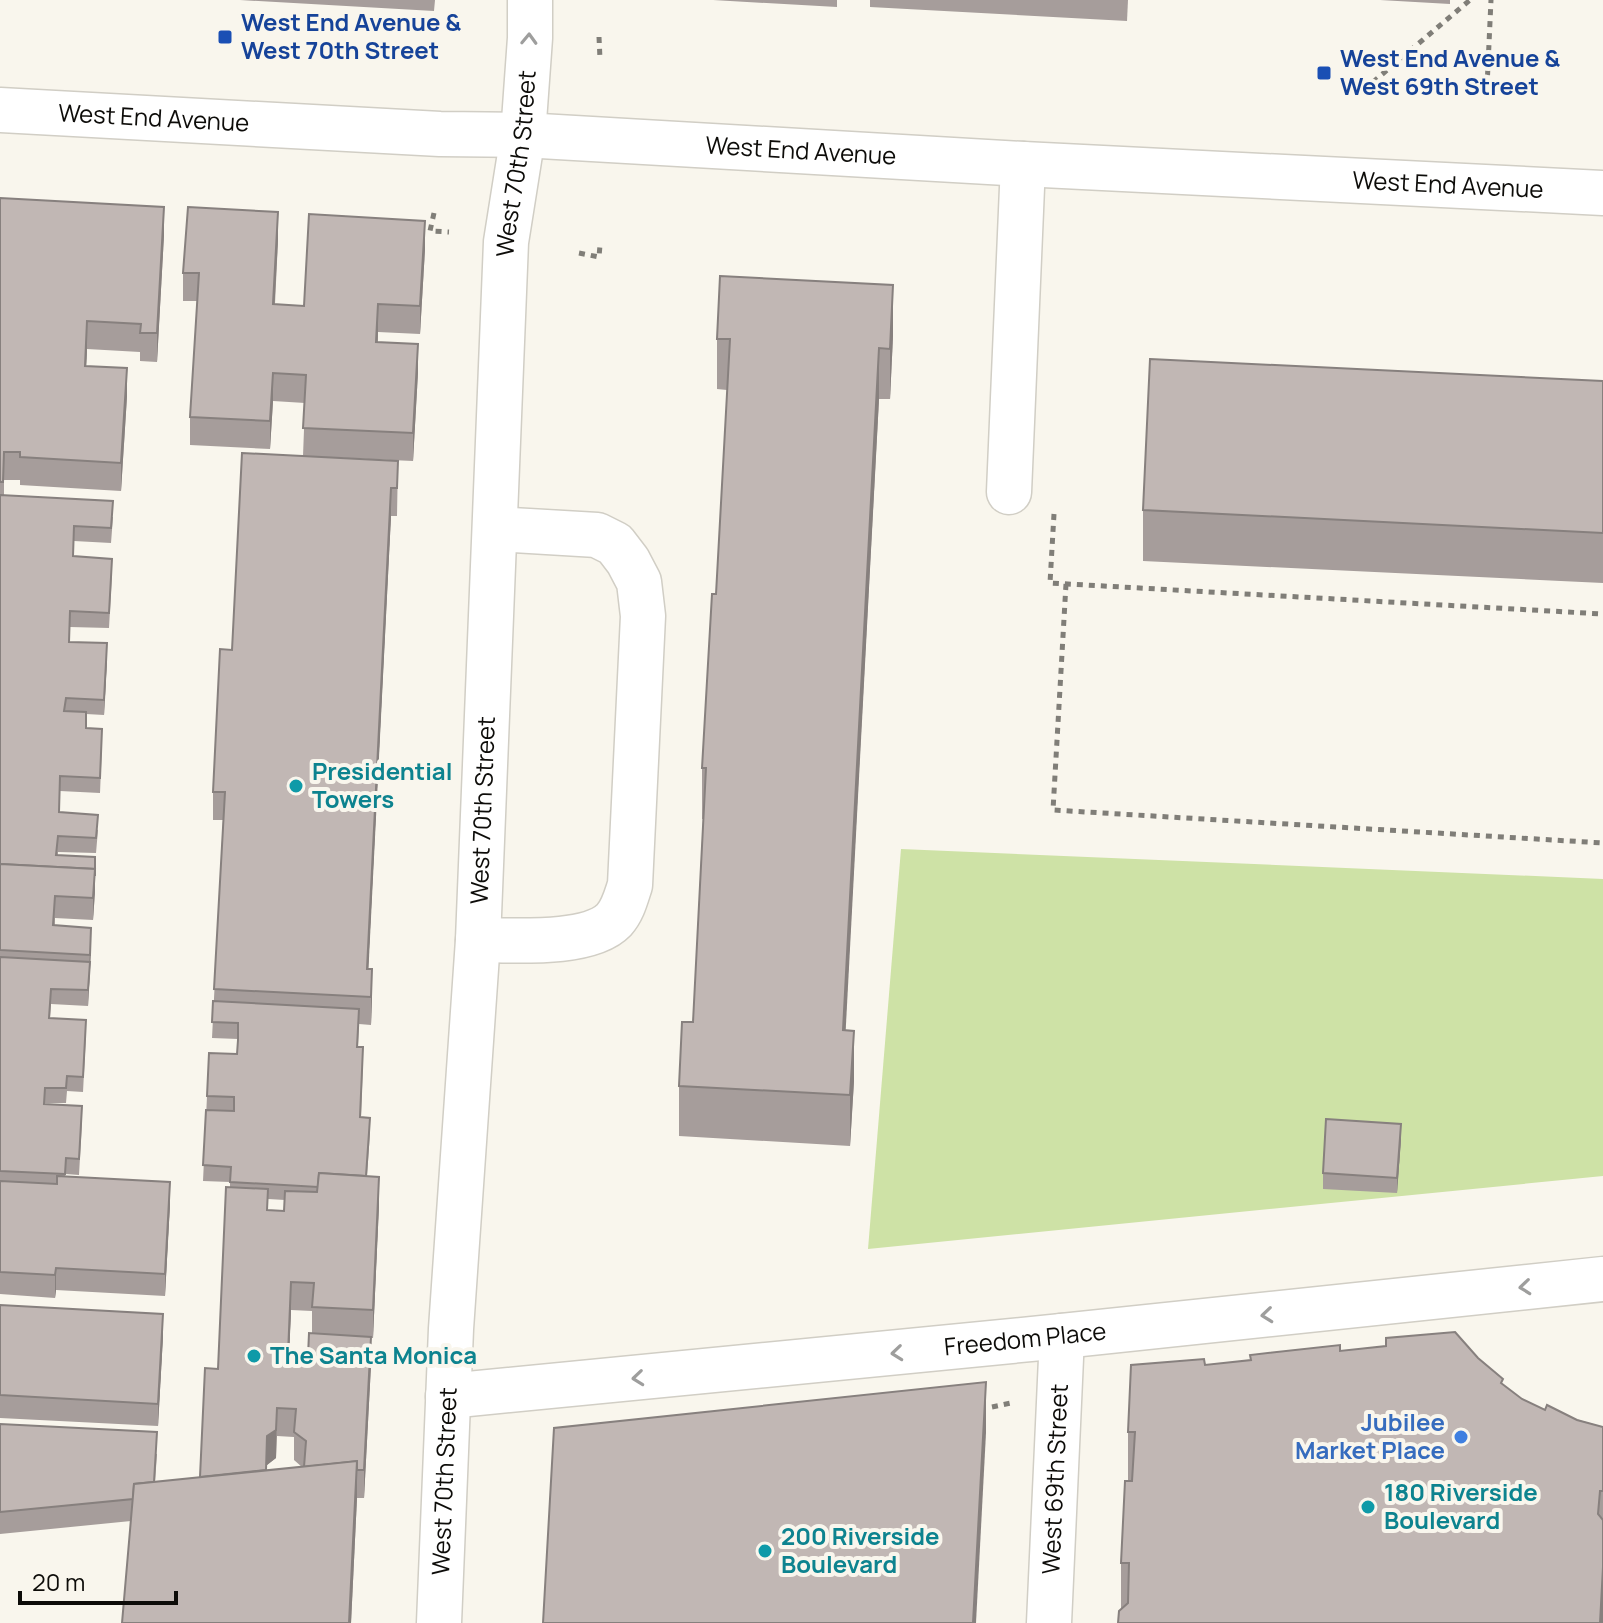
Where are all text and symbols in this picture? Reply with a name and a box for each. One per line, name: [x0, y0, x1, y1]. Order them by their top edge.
place label: West End Avenue & West 70th Street: [241, 5, 461, 66]
marker: West End Avenue & West 70th Street: [216, 28, 234, 46]
one-way arrow: [521, 32, 538, 45]
place label: West End Avenue & West 69th Street: [1340, 41, 1560, 102]
marker: West End Avenue & West 69th Street: [1315, 64, 1333, 82]
street label: West 70th Street: [487, 69, 543, 257]
street label: West End Avenue: [57, 95, 250, 139]
street label: West End Avenue: [705, 128, 897, 172]
street label: West End Avenue: [1352, 162, 1544, 205]
street label: West 70th Street: [461, 716, 502, 905]
place label: Presidential Towers: [312, 754, 452, 815]
marker: Presidential Towers: [287, 777, 305, 795]
one-way arrow: [1519, 1278, 1532, 1295]
one-way arrow: [1260, 1306, 1273, 1323]
street label: Freedom Place: [943, 1313, 1108, 1362]
place label: The Santa Monica: [270, 1338, 477, 1371]
one-way arrow: [890, 1344, 903, 1361]
marker: The Santa Monica: [245, 1347, 263, 1365]
one-way arrow: [631, 1370, 644, 1387]
street label: West 69th Street: [1033, 1383, 1075, 1575]
street label: West 70th Street: [423, 1386, 464, 1576]
place label: Jubilee Market Place: [1295, 1405, 1445, 1466]
marker: Jubilee Market Place: [1452, 1428, 1470, 1446]
place label: 180 Riverside Boulevard: [1384, 1475, 1538, 1536]
marker: 180 Riverside Boulevard: [1359, 1498, 1377, 1516]
place label: 200 Riverside Boulevard: [781, 1519, 940, 1580]
marker: 200 Riverside Boulevard: [756, 1542, 774, 1560]
scale bar: [20, 1555, 176, 1605]
text: 20 m: [32, 1565, 85, 1598]

